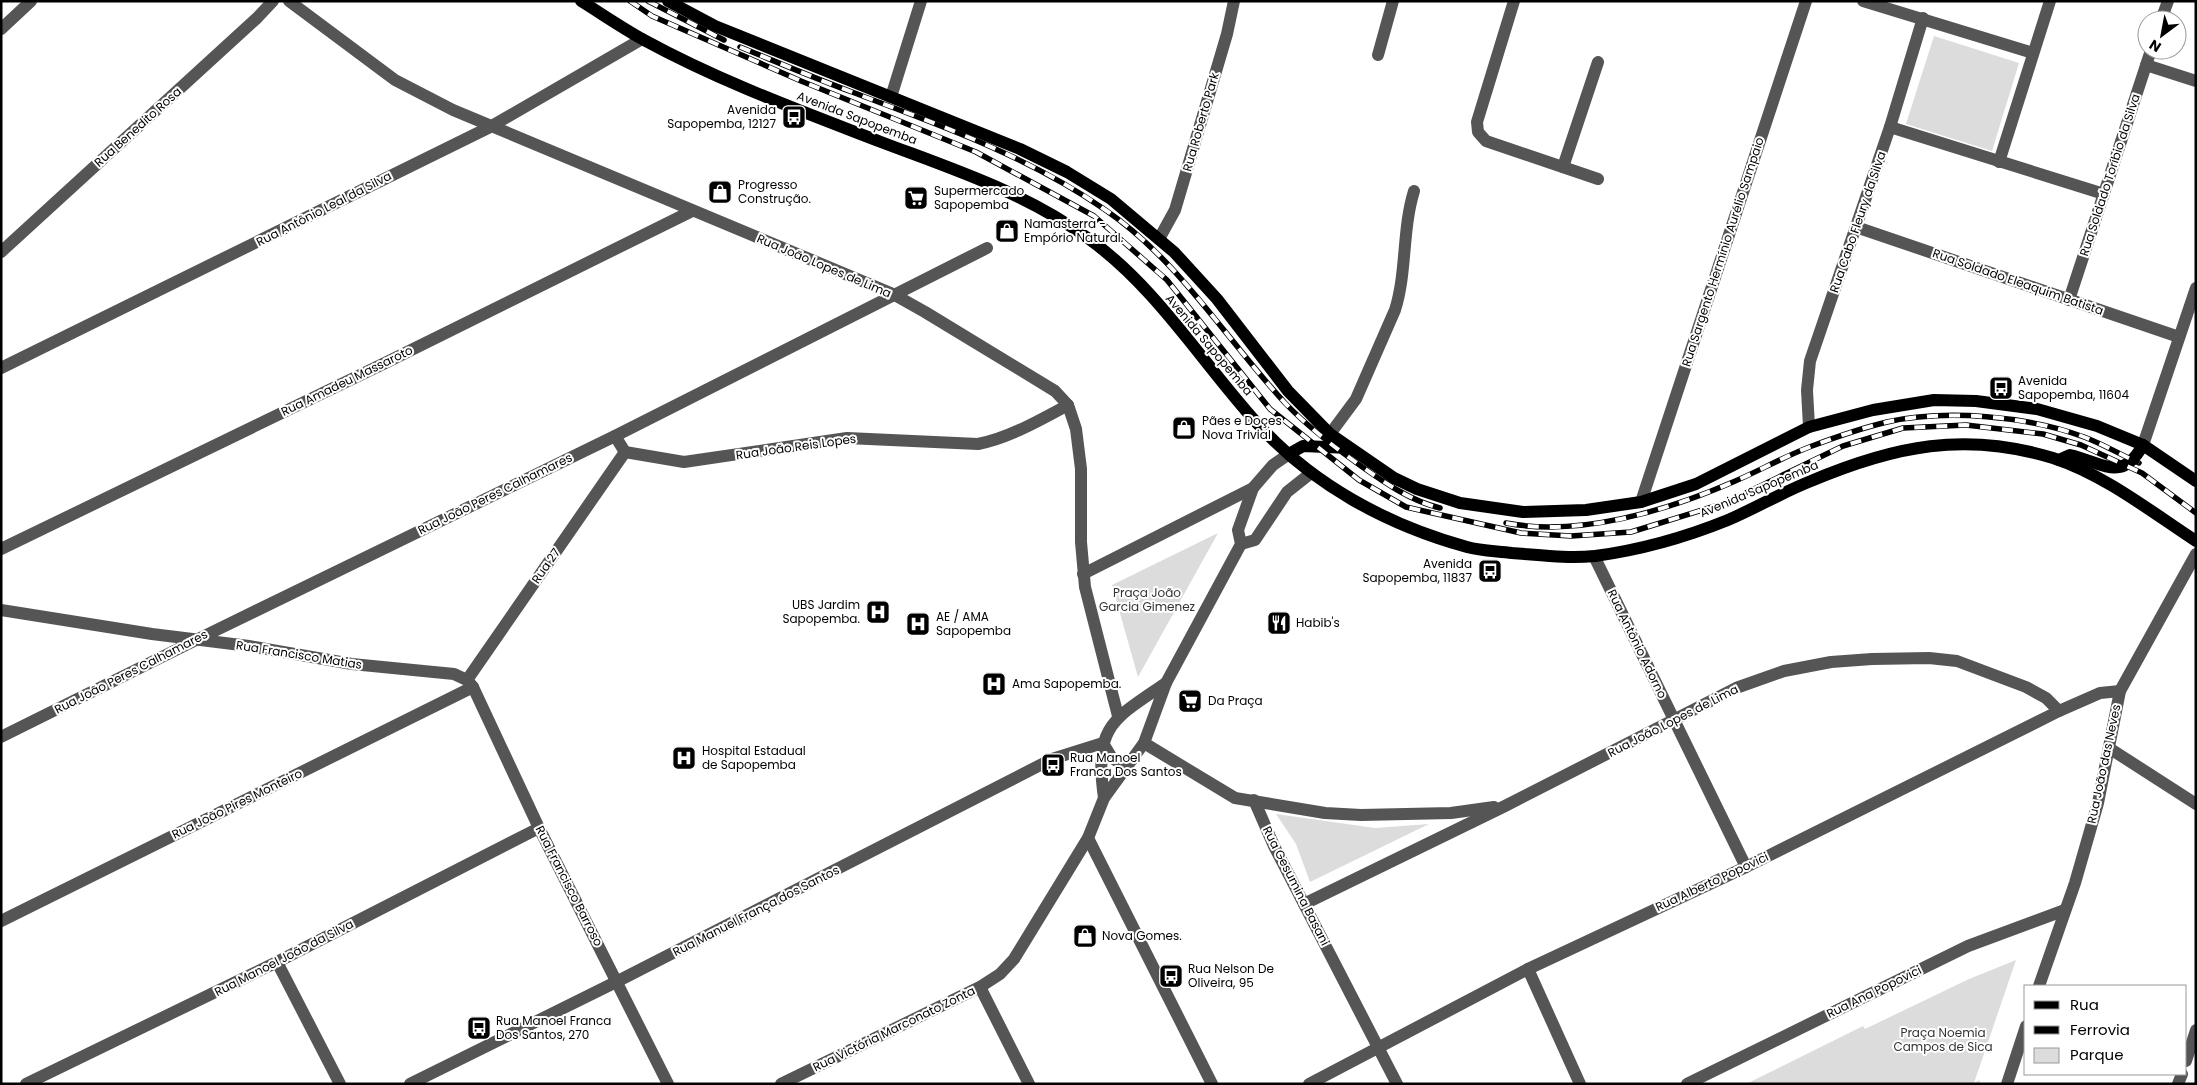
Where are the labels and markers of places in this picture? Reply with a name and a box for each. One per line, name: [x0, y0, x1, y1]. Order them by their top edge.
place label: Avenida Sapopemba, 12127: [667, 101, 776, 132]
bus stop icon: Avenida Sapopemba, 12127: [781, 104, 807, 130]
place label: Progresso Construção.: [738, 176, 811, 207]
shop icon: Progresso Construção.: [707, 179, 733, 205]
place label: Supermercado Sapopemba: [934, 182, 1025, 213]
supermarket icon: Supermercado Sapopemba: [903, 185, 929, 211]
place label: Namasterra - Empório Natural.: [1024, 215, 1123, 246]
shop icon: Namasterra - Empório Natural.: [994, 218, 1020, 244]
place label: Avenida Sapopemba, 11604: [2018, 372, 2130, 403]
bus stop icon: Avenida Sapopemba, 11604: [1988, 375, 2014, 401]
place label: Pães e Doçes Nova Trivial: [1202, 412, 1282, 443]
shop icon: Pães e Doçes Nova Trivial: [1171, 415, 1197, 441]
place label: Avenida Sapopemba, 11837: [1362, 555, 1472, 586]
bus stop icon: Avenida Sapopemba, 11837: [1477, 558, 1503, 584]
place label: UBS Jardim Sapopemba.: [782, 596, 860, 627]
hospital icon: UBS Jardim Sapopemba.: [865, 599, 891, 625]
place label: AE / AMA Sapopemba: [936, 608, 1011, 639]
restaurant icon: Habib's: [1266, 610, 1292, 636]
hospital icon: AE / AMA Sapopemba: [905, 611, 931, 637]
place label: Habib's: [1296, 614, 1340, 631]
hospital icon: Ama Sapopemba.: [981, 671, 1007, 697]
place label: Ama Sapopemba.: [1012, 675, 1121, 692]
supermarket icon: Da Praça: [1177, 688, 1203, 714]
place label: Da Praça: [1208, 692, 1263, 709]
place label: Hospital Estadual de Sapopemba: [702, 742, 806, 773]
hospital icon: Hospital Estadual de Sapopemba: [671, 745, 697, 771]
place label: Rua Manoel Franca Dos Santos: [1070, 749, 1182, 780]
bus stop icon: Rua Manoel Franca Dos Santos: [1040, 752, 1066, 778]
shop icon: Nova Gomes.: [1072, 923, 1098, 949]
place label: Nova Gomes.: [1102, 927, 1182, 944]
place label: Rua Nelson De Oliveira, 95: [1188, 960, 1274, 991]
bus stop icon: Rua Nelson De Oliveira, 95: [1158, 963, 1184, 989]
place label: Rua Manoel Franca Dos Santos, 270: [496, 1012, 611, 1043]
bus stop icon: Rua Manoel Franca Dos Santos, 270: [466, 1015, 492, 1041]

